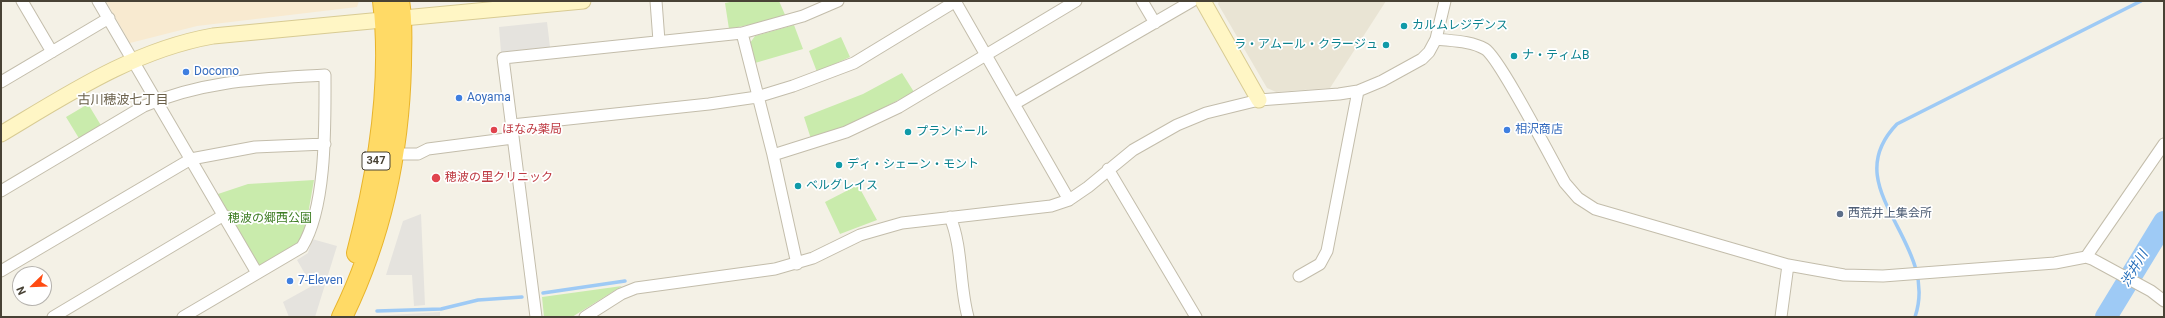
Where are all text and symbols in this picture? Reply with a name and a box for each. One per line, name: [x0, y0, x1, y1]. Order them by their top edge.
place label: カルムレジデンス: [1412, 19, 1508, 33]
marker: カルムレジデンス: [1399, 21, 1409, 31]
place label: ラ・アムール・クラージュ: [1234, 38, 1378, 52]
marker: ラ・アムール・クラージュ: [1381, 40, 1391, 50]
place label: ナ・ティムB: [1522, 49, 1589, 63]
marker: ナ・ティムB: [1509, 51, 1519, 61]
place label: Docomo: [194, 65, 239, 79]
marker: Docomo: [181, 67, 191, 77]
place label: Aoyama: [467, 91, 511, 105]
district label: 古川穂波七丁目: [78, 93, 168, 109]
marker: Aoyama: [454, 93, 464, 103]
place label: ほなみ薬局: [502, 123, 562, 137]
place label: 相沢商店: [1515, 123, 1563, 137]
marker: ほなみ薬局: [489, 125, 499, 135]
place label: プランドール: [916, 125, 988, 139]
marker: 相沢商店: [1502, 125, 1512, 135]
marker: プランドール: [903, 127, 913, 137]
road number: 347: [362, 152, 390, 170]
place label: ディ・シェーン・モント: [847, 158, 979, 172]
marker: ディ・シェーン・モント: [834, 160, 844, 170]
place label: 穂波の里クリニック: [445, 171, 553, 185]
marker: 穂波の里クリニック: [430, 172, 442, 184]
place label: ベルグレイス: [806, 179, 878, 193]
marker: ベルグレイス: [793, 181, 803, 191]
place label: 西荒井上集会所: [1848, 207, 1932, 221]
marker: 西荒井上集会所: [1835, 209, 1845, 219]
park label: 穂波の郷西公園: [228, 212, 312, 226]
water label: 渋井川: [2118, 248, 2152, 290]
north arrow: [12, 266, 52, 306]
place label: 7-Eleven: [298, 274, 343, 288]
marker: 7-Eleven: [285, 276, 295, 286]
text: N: [14, 284, 29, 297]

